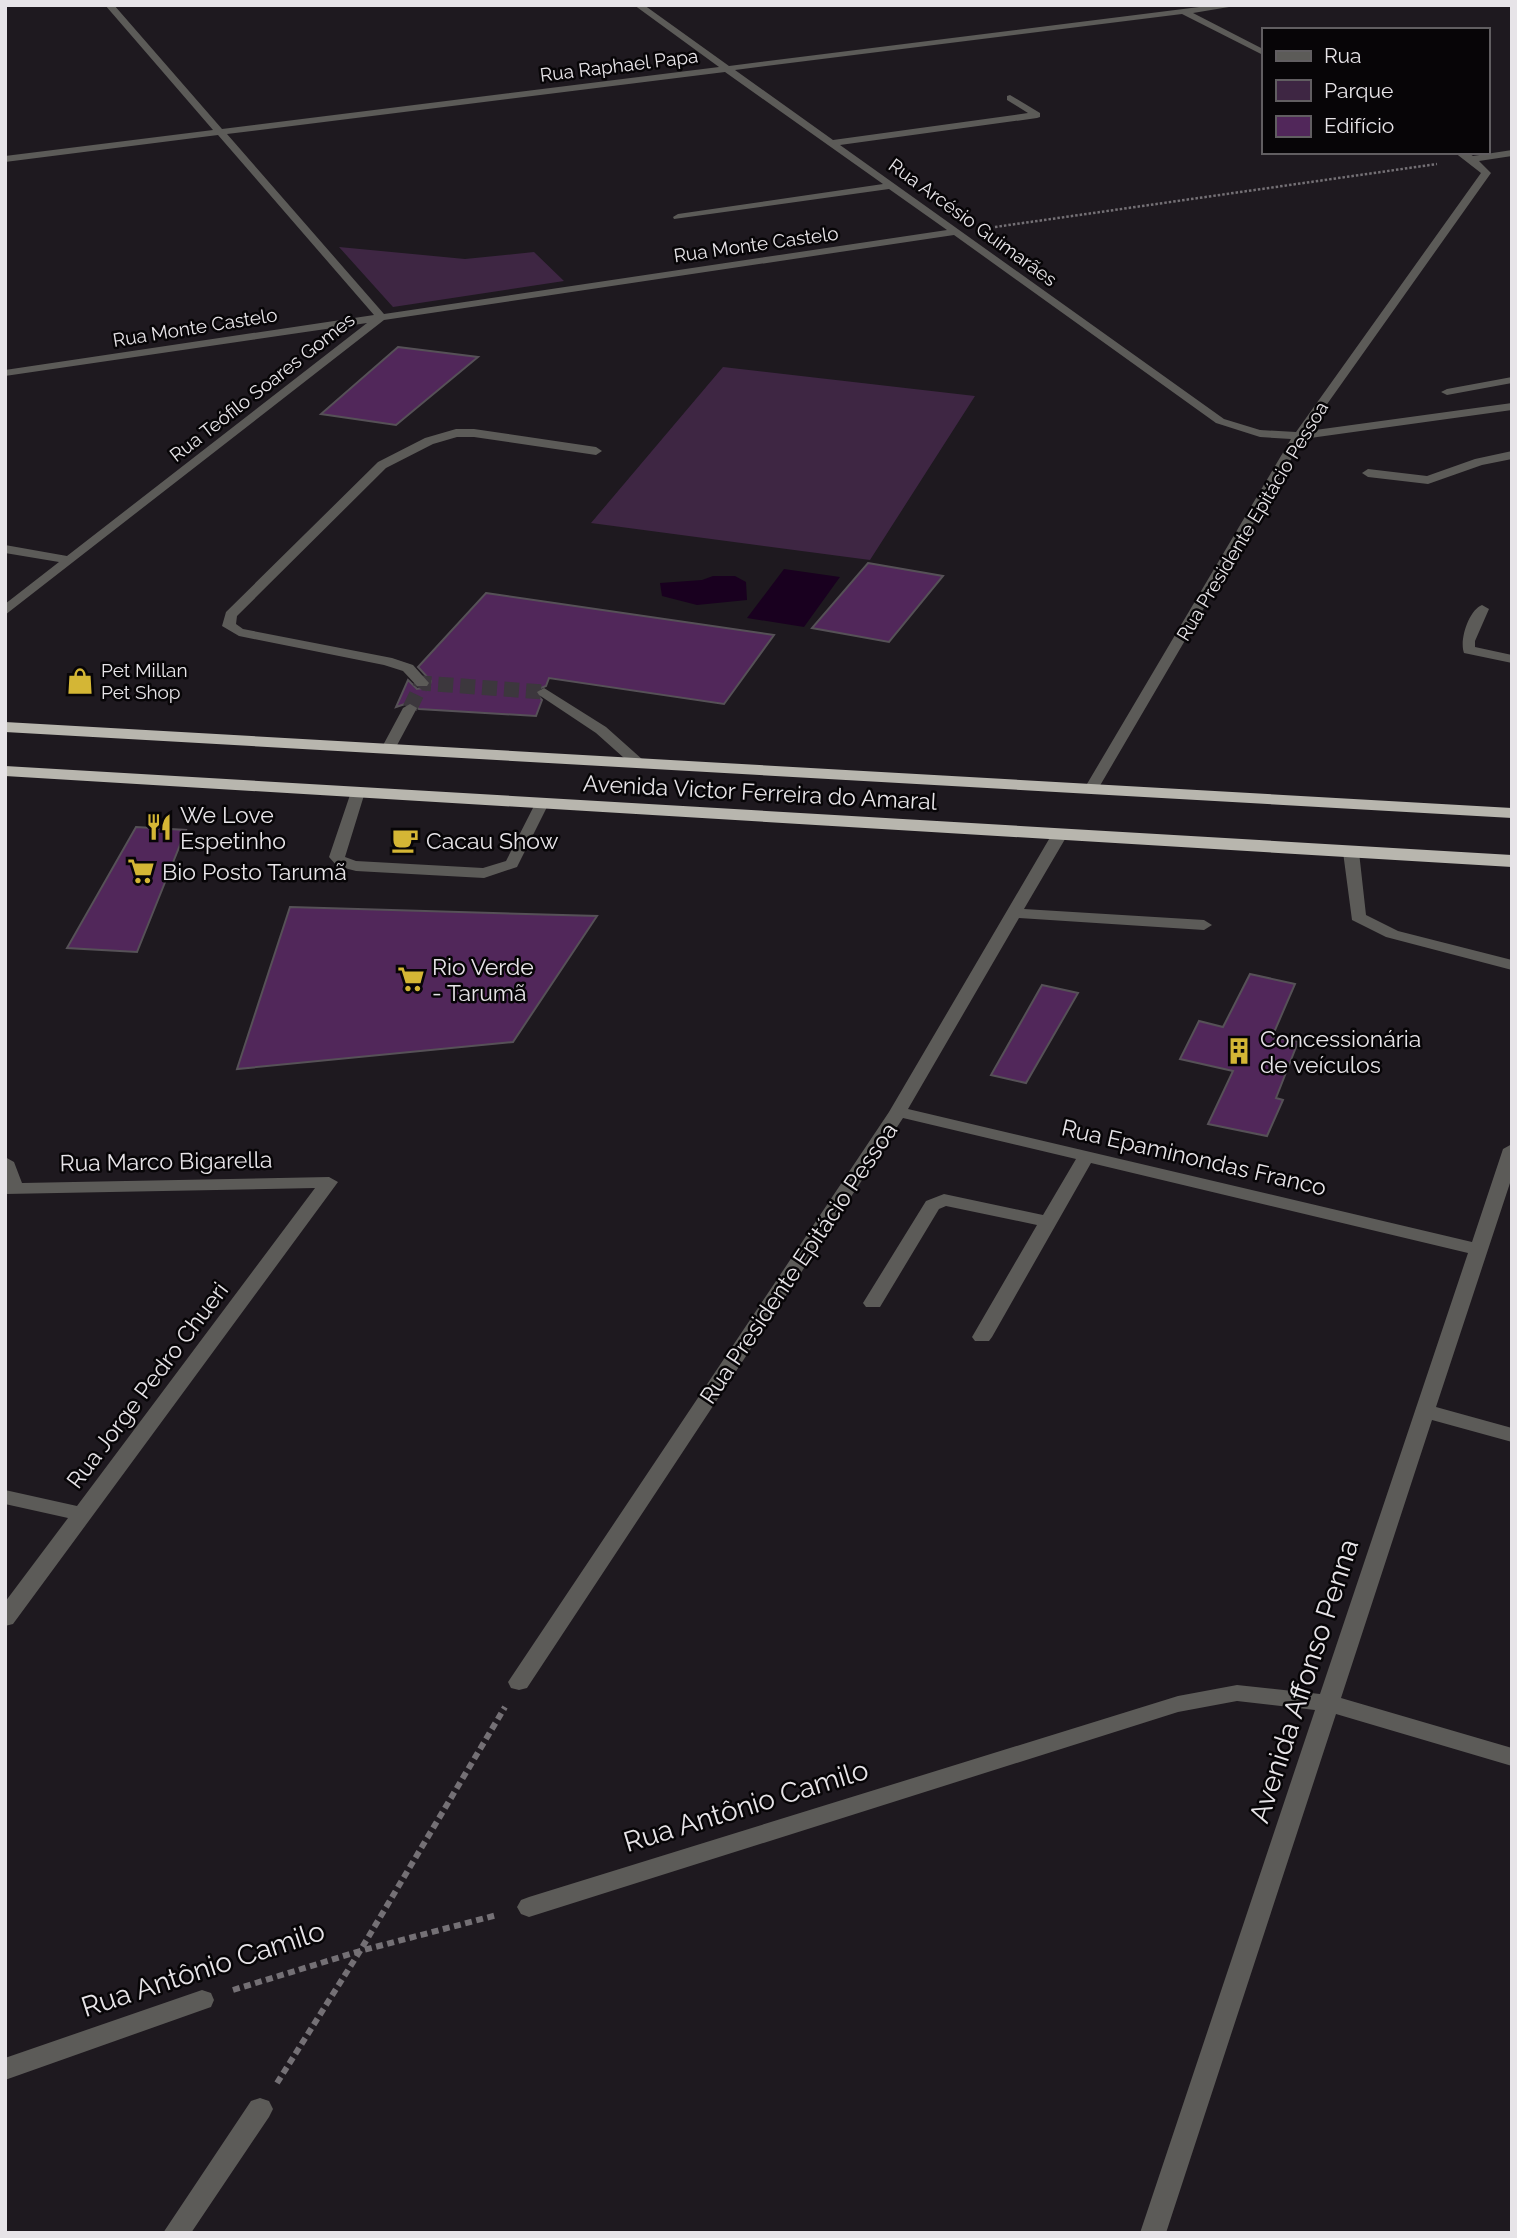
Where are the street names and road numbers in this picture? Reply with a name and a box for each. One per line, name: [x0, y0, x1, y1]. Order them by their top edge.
street label: Rua Raphael Papa: [539, 44, 699, 86]
street label: Rua Arcésio Guimarães: [885, 154, 1061, 290]
street label: Rua Monte Castelo: [672, 222, 840, 266]
street label: Rua Monte Castelo: [111, 303, 279, 351]
street label: Rua Teófilo Soares Gomes: [165, 308, 359, 466]
street label: Rua Presidente Epitácio Pessoa: [1172, 397, 1332, 645]
street label: Avenida Victor Ferreira do Amaral: [582, 769, 938, 815]
street label: Rua Epaminondas Franco: [1059, 1113, 1329, 1201]
street label: Rua Presidente Epitácio Pessoa: [694, 1117, 902, 1409]
street label: Rua Marco Bigarella: [59, 1146, 273, 1176]
street label: Rua Jorge Pedro Chueri: [61, 1277, 233, 1493]
street label: Avenida Affonso Penna: [1243, 1535, 1365, 1827]
street label: Rua Antônio Camilo: [620, 1753, 872, 1859]
street label: Rua Antônio Camilo: [77, 1914, 329, 2024]

